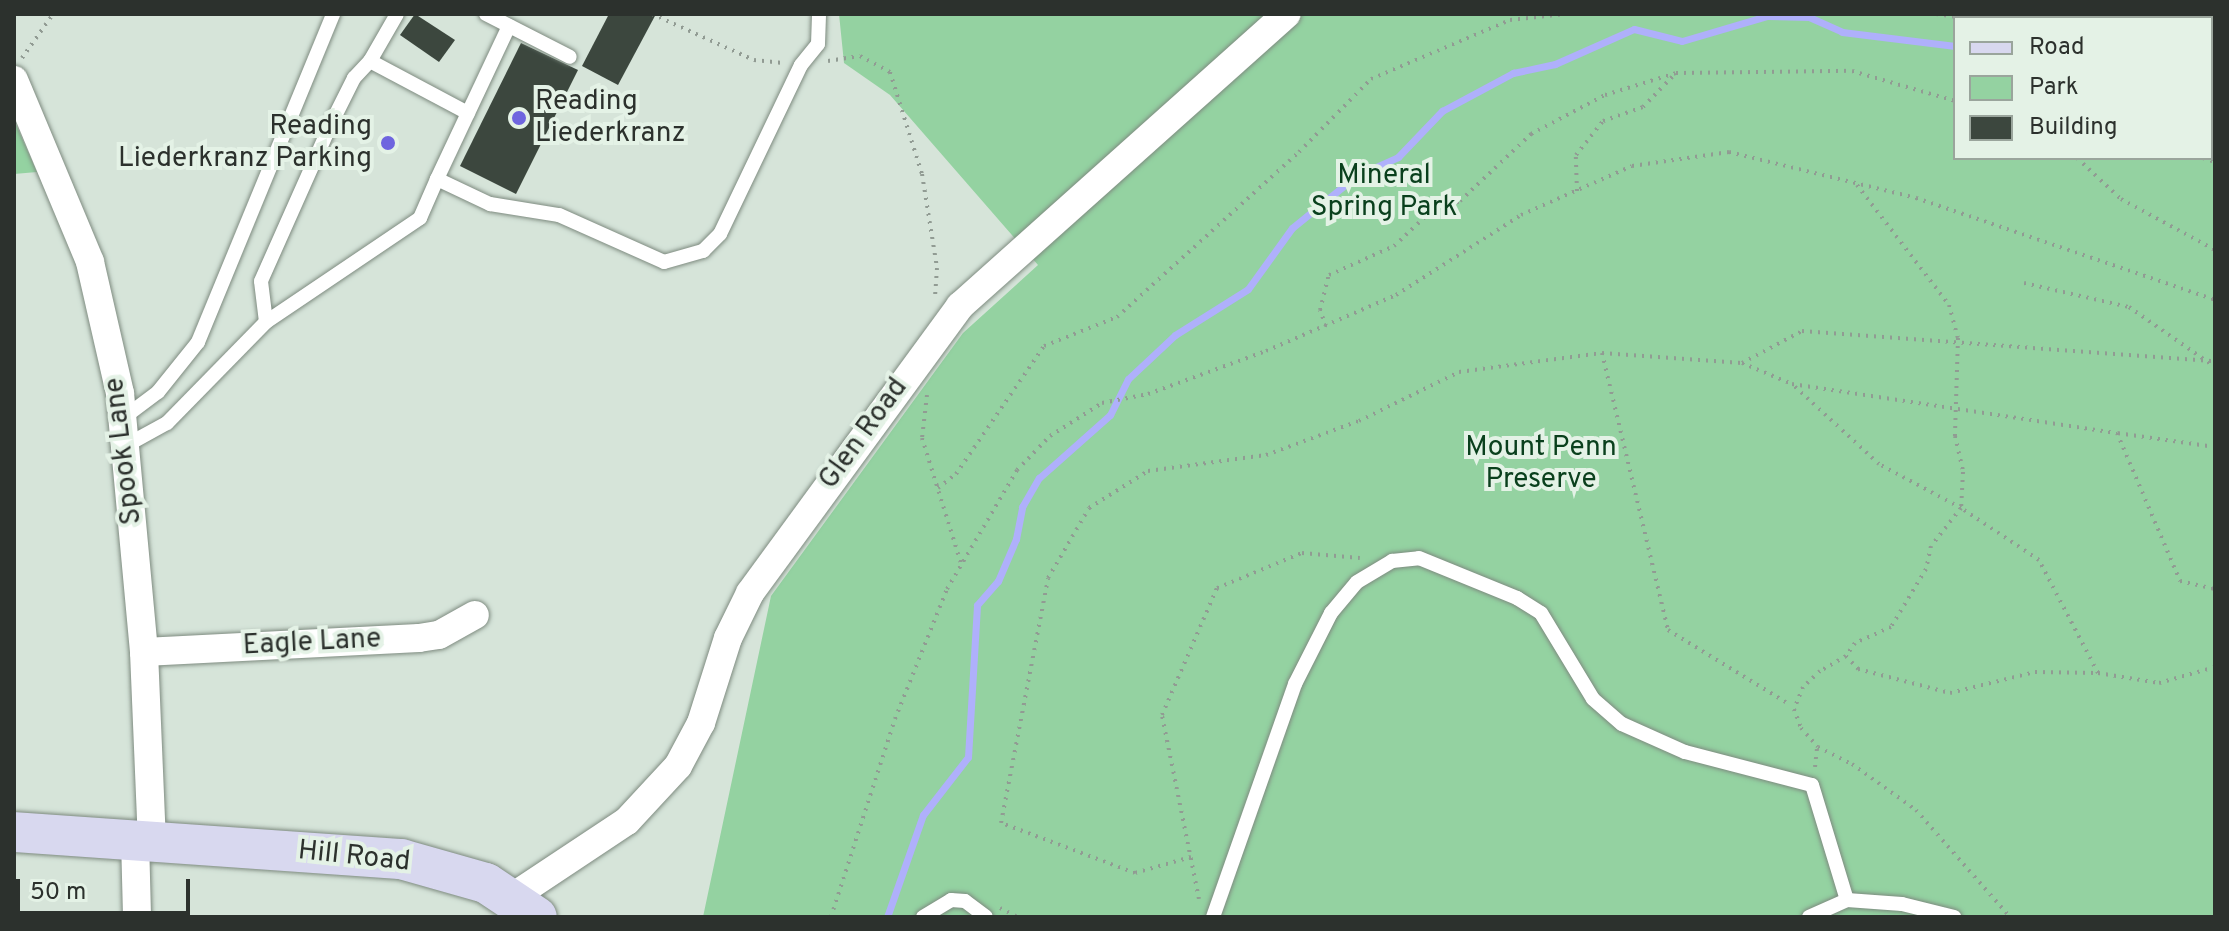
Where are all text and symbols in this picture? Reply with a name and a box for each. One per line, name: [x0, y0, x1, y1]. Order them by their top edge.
legend: [1953, 16, 2213, 160]
text: Road: [2029, 33, 2085, 63]
text: Park: [2029, 73, 2079, 103]
place label: Reading Liederkranz: [535, 85, 686, 151]
marker: Reading Liederkranz: [510, 109, 528, 127]
place label: Reading Liederkranz Parking: [118, 110, 372, 176]
text: Building: [2029, 113, 2118, 143]
marker: Reading Liederkranz Parking: [379, 134, 397, 152]
park label: Mineral Spring Park: [1311, 159, 1457, 225]
street label: Glen Road: [812, 372, 916, 496]
street label: Spook Lane: [98, 375, 150, 527]
park label: Mount Penn Preserve: [1465, 431, 1617, 497]
street label: Eagle Lane: [242, 623, 382, 663]
street label: Hill Road: [296, 834, 412, 880]
scale bar: [20, 863, 194, 913]
text: 50 m: [30, 878, 86, 908]

